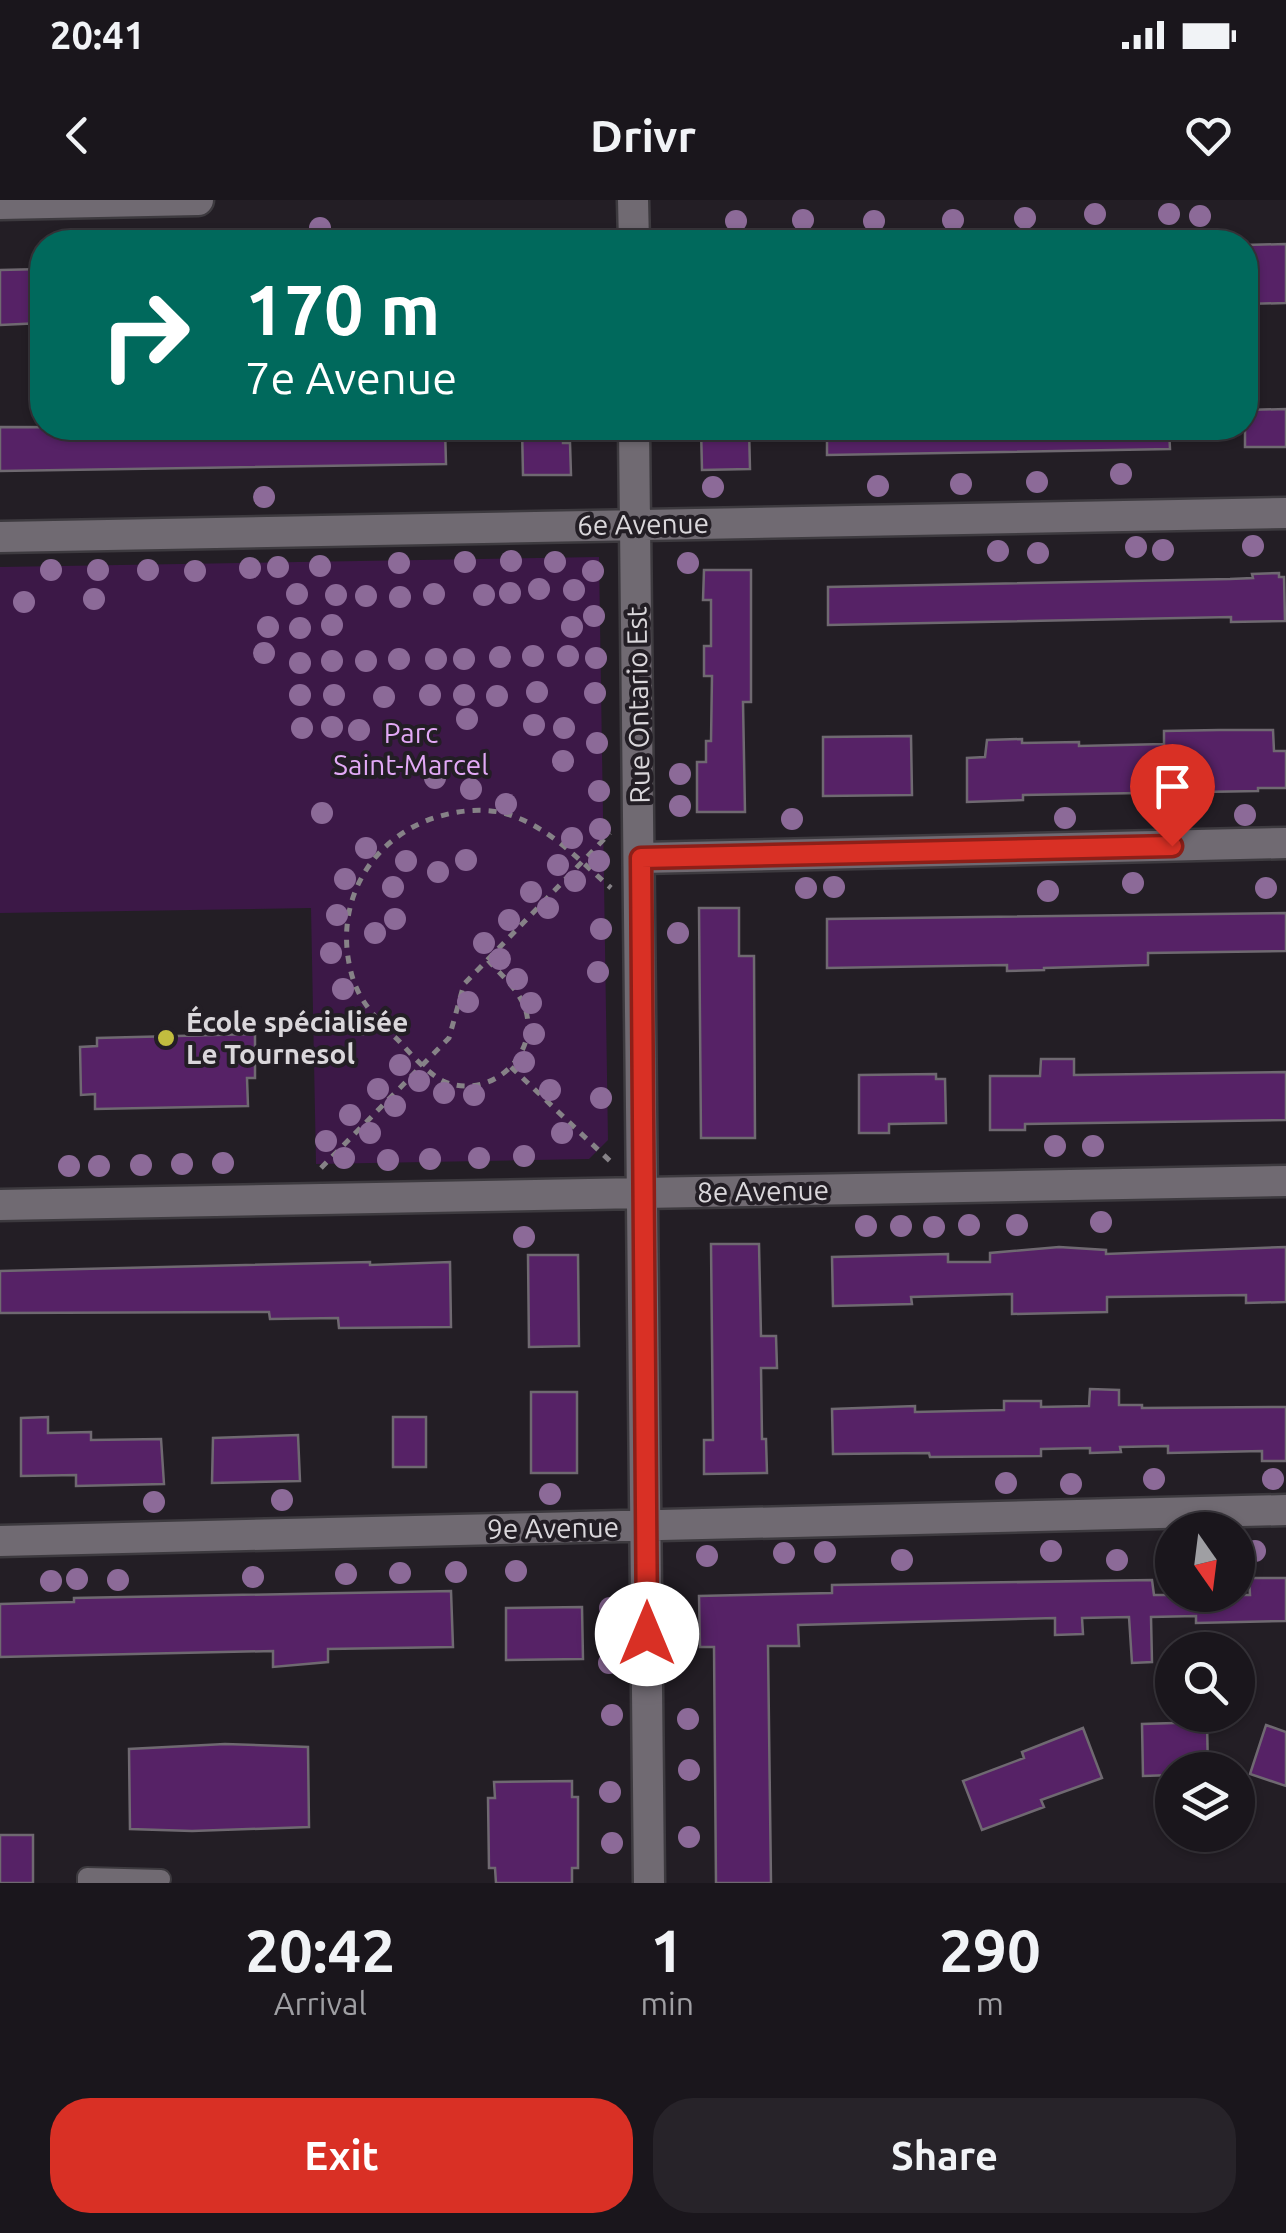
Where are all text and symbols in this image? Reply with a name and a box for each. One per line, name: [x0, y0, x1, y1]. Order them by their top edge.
text: 20:41: [50, 14, 145, 56]
icon: back: [50, 108, 105, 163]
icon: heart: [1181, 108, 1236, 163]
text: Drivr: [590, 110, 696, 161]
icon: right: [80, 270, 210, 400]
text: 170 m: [245, 270, 440, 348]
text: 7e Avenue: [245, 352, 457, 403]
street label: 6e Avenue: [577, 507, 709, 540]
street label: Rue Ontario Est: [620, 606, 655, 804]
park label: Parc Saint-Marcel: [333, 717, 489, 780]
pin: [1130, 744, 1215, 847]
icon: arrive: [1145, 759, 1200, 814]
place label: École spécialisée Le Tournesol: [186, 1005, 408, 1069]
marker: École spécialisée Le Tournesol: [155, 1027, 177, 1049]
street label: 8e Avenue: [697, 1174, 829, 1207]
street label: 9e Avenue: [487, 1511, 619, 1544]
north arrow: [1155, 1512, 1255, 1612]
map controls: [1155, 1512, 1255, 1852]
position arrow: [595, 1582, 699, 1686]
button: search: [1155, 1632, 1255, 1732]
button: layers: [1155, 1752, 1255, 1852]
text: 20:42: [245, 1916, 395, 1983]
text: 1: [650, 1916, 684, 1983]
text: 290: [939, 1916, 1041, 1983]
text: Arrival: [274, 1985, 367, 2021]
text: min: [640, 1985, 694, 2021]
text: m: [976, 1985, 1004, 2021]
button: Exit: [50, 2098, 633, 2213]
button: Share: [653, 2098, 1236, 2213]

